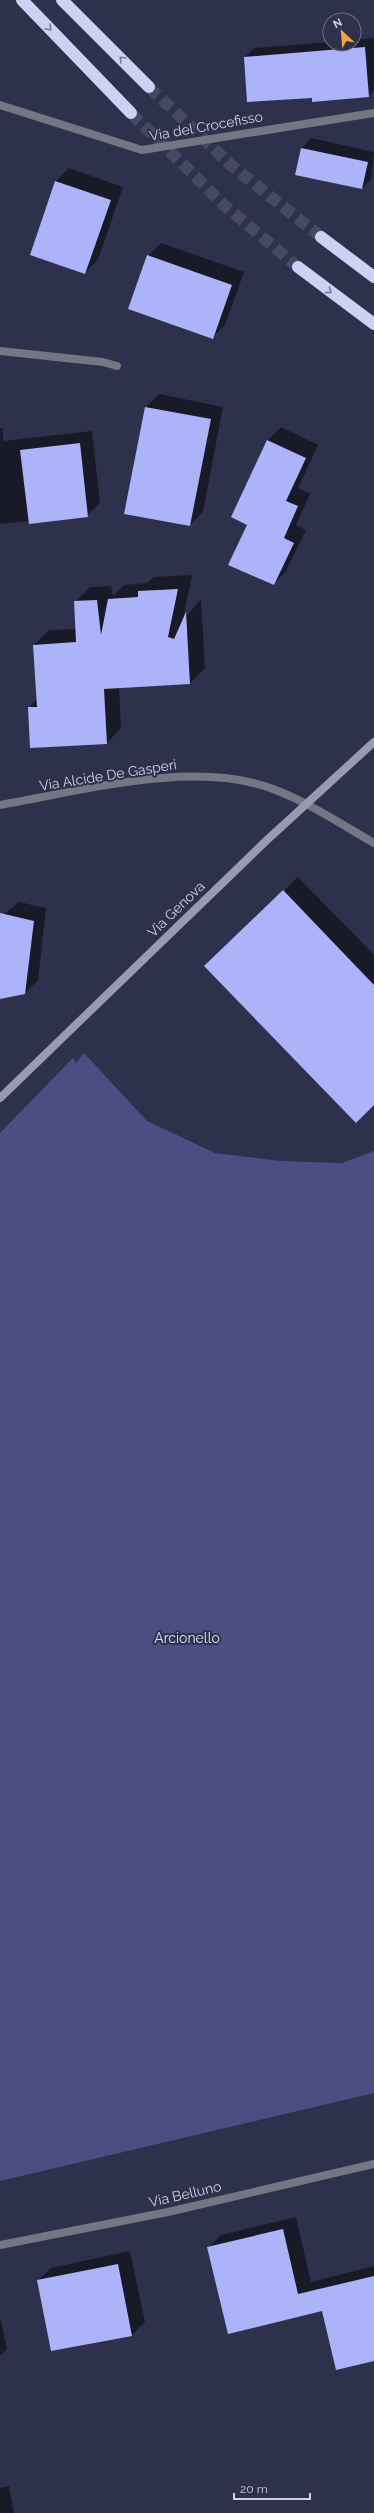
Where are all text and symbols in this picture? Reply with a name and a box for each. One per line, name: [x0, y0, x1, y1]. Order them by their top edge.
north arrow: [322, 12, 362, 52]
text: N: [331, 16, 344, 31]
one-way arrow: [44, 23, 52, 31]
one-way arrow: [119, 56, 127, 64]
street label: Via del Crocefisso: [148, 108, 264, 144]
one-way arrow: [325, 286, 332, 294]
street label: Via Alcide De Gasperi: [38, 756, 178, 794]
street label: Via Genova: [144, 878, 208, 940]
park label: Arcionello: [154, 1630, 220, 1646]
street label: Via Belluno: [147, 2178, 223, 2210]
scale bar: [234, 2475, 310, 2501]
text: 20 m: [240, 2482, 268, 2496]

